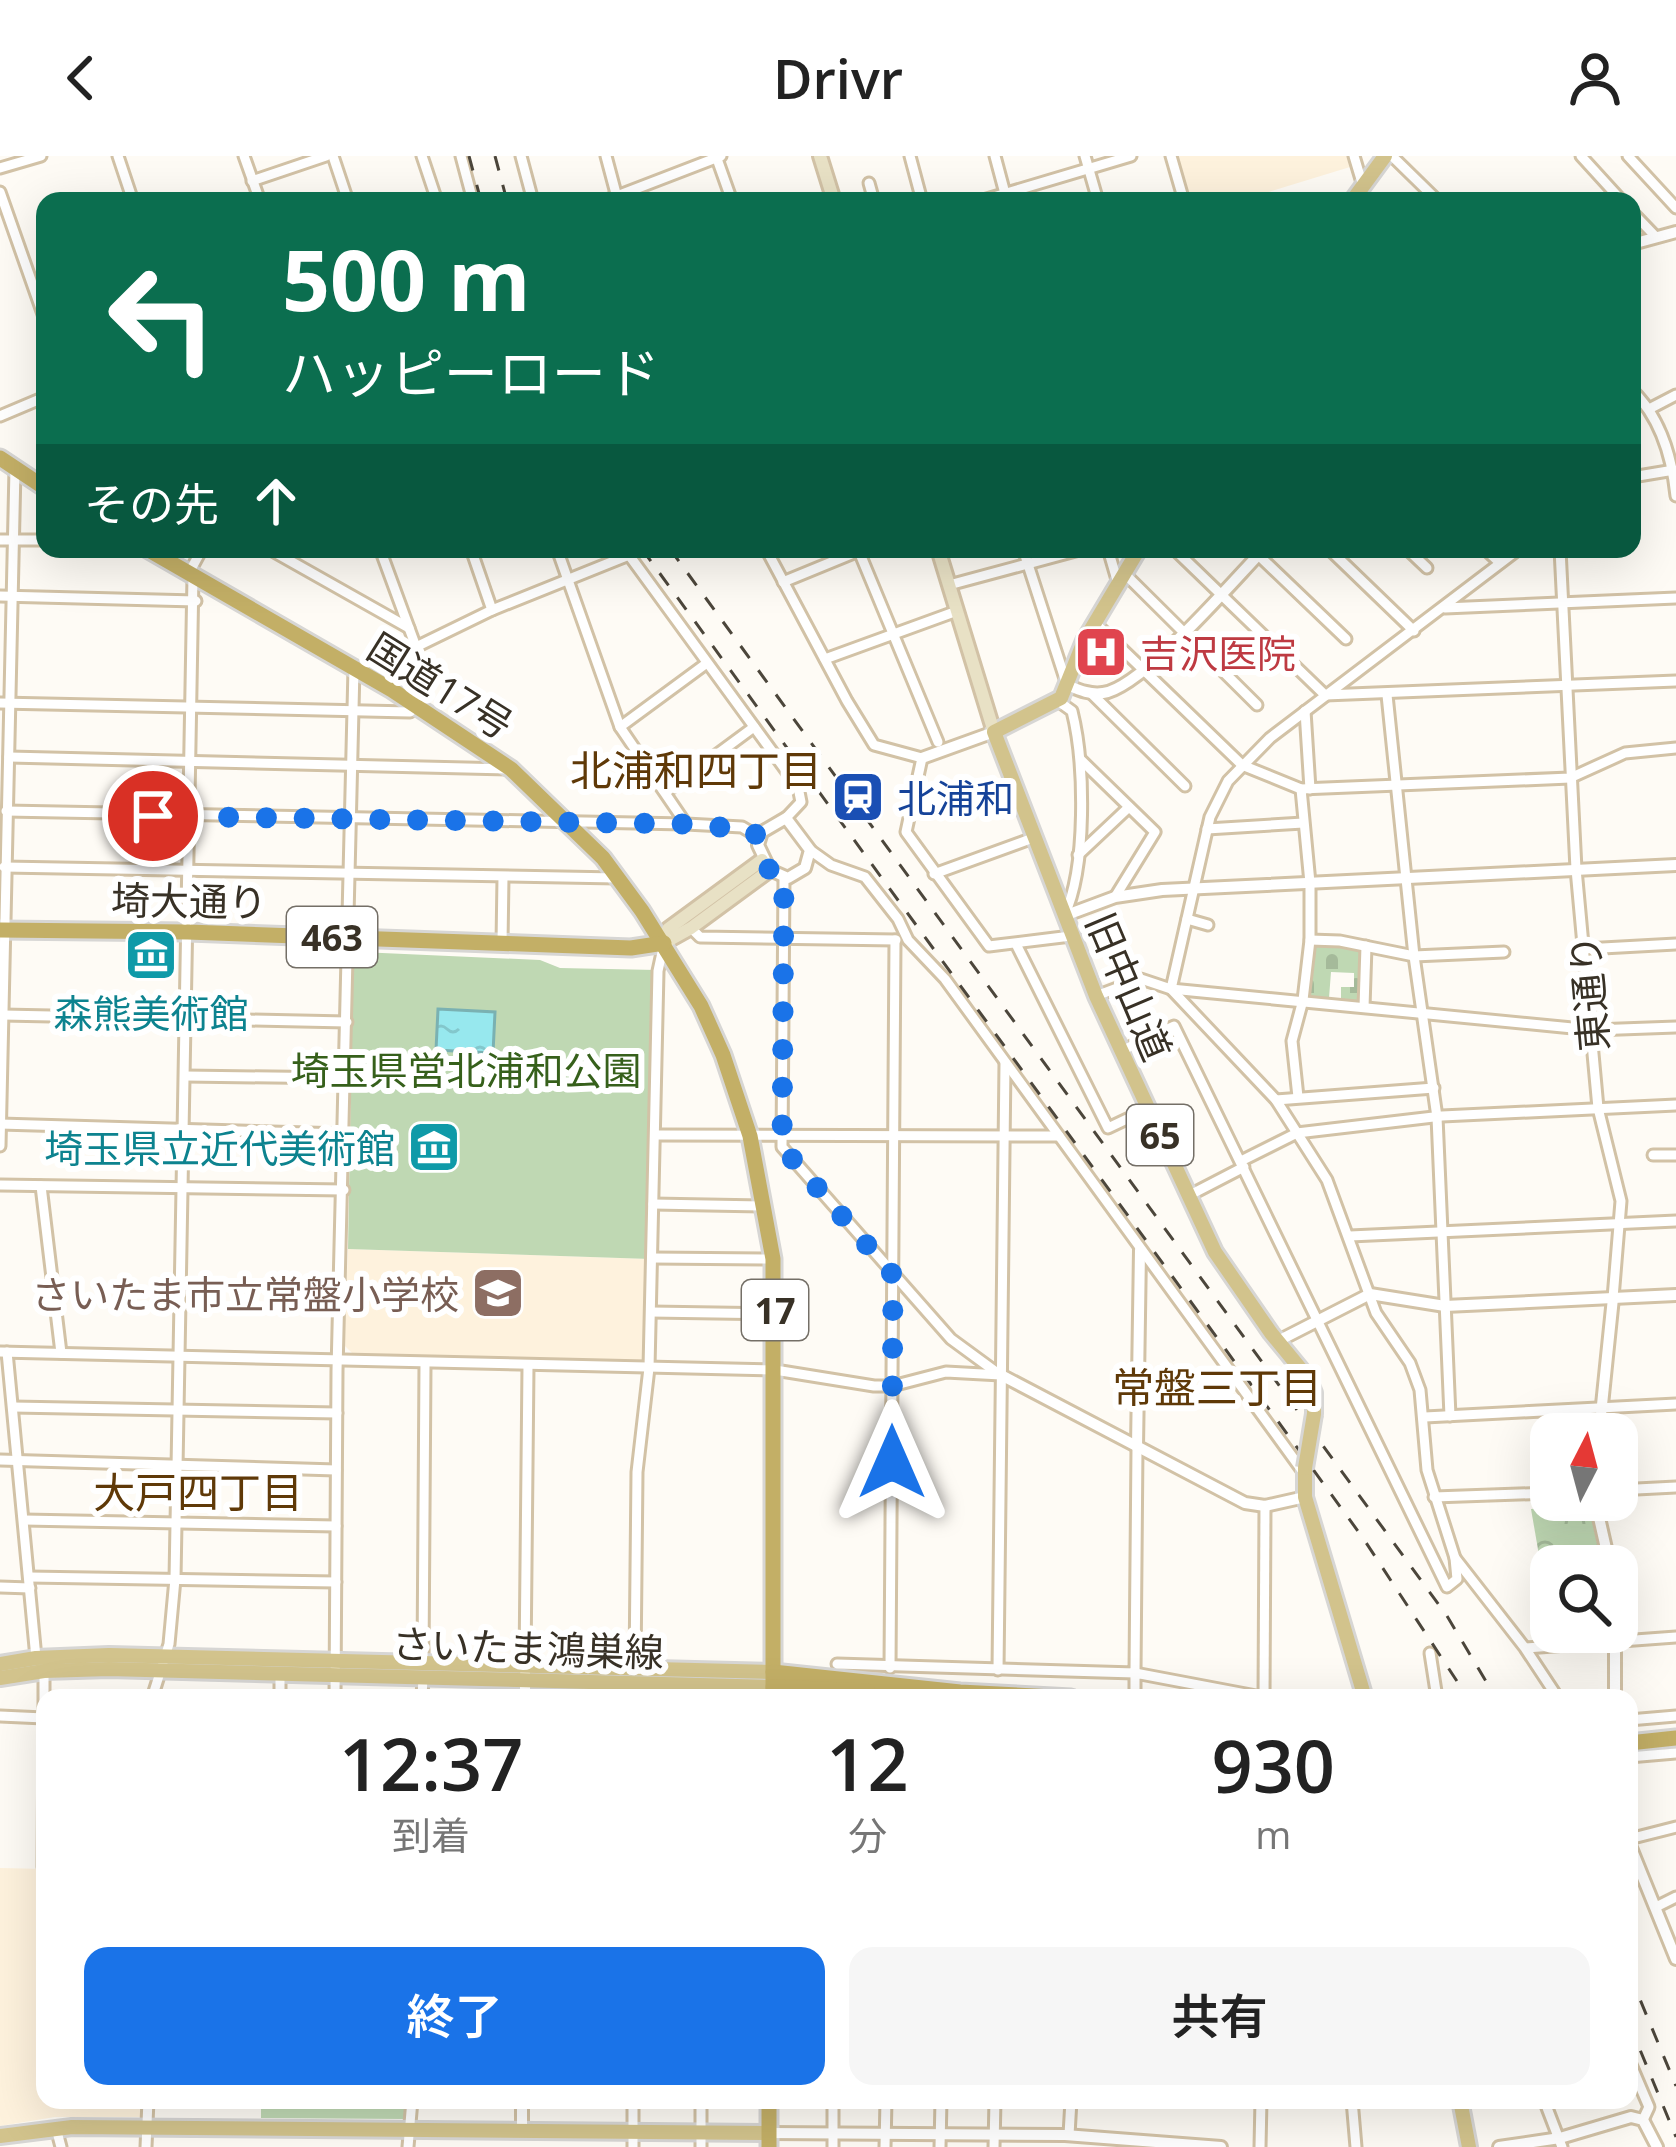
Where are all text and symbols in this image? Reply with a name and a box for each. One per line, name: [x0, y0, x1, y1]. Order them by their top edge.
text: Drivr: [773, 41, 903, 115]
icon: back: [48, 45, 114, 111]
icon: person: [1562, 45, 1628, 111]
text: 500 m: [282, 221, 530, 336]
icon: left: [84, 240, 240, 396]
text: ハッピーロード: [282, 335, 660, 409]
icon: ahead: [243, 468, 309, 534]
text: その先: [84, 473, 219, 534]
street label: 国道17号: [358, 620, 524, 750]
hospital icon: 吉沢医院: [1073, 624, 1129, 680]
place label: 吉沢医院: [1140, 626, 1296, 679]
district label: 北浦和四丁目: [570, 741, 822, 798]
pin: [102, 765, 204, 867]
station icon: 北浦和: [830, 769, 886, 825]
place label: 北浦和: [897, 771, 1014, 824]
icon: arrive: [120, 783, 186, 849]
street label: 埼大通り: [111, 872, 267, 928]
street label: 旧中山道: [1075, 904, 1185, 1068]
road number: 463: [287, 907, 377, 967]
museum icon: 森熊美術館: [123, 927, 179, 983]
street label: 東通り: [1557, 932, 1619, 1054]
place label: 森熊美術館: [53, 986, 249, 1039]
park label: 埼玉県営北浦和公園: [290, 1043, 642, 1096]
road number: 65: [1127, 1105, 1193, 1165]
museum icon: 埼玉県立近代美術館: [406, 1119, 462, 1175]
place label: 埼玉県立近代美術館: [44, 1121, 395, 1174]
school or university icon: さいたま市立常盤小学校: [470, 1265, 526, 1321]
place label: さいたま市立常盤小学校: [31, 1267, 459, 1320]
road number: 17: [742, 1280, 808, 1340]
district label: 常盤三丁目: [1112, 1358, 1322, 1415]
position arrow: [829, 1399, 955, 1525]
north arrow: [1530, 1413, 1638, 1521]
map controls: [1530, 1413, 1638, 1653]
district label: 大戸四丁目: [93, 1463, 303, 1520]
button: search: [1530, 1545, 1638, 1653]
street label: さいたま鴻巣線: [391, 1616, 665, 1678]
text: 12:37: [339, 1714, 523, 1812]
text: 12: [826, 1714, 909, 1812]
text: 930: [1212, 1716, 1335, 1814]
text: m: [1255, 1807, 1291, 1860]
text: 到着: [392, 1808, 470, 1861]
text: 分: [848, 1808, 887, 1861]
button: 終了: [84, 1947, 825, 2085]
button: 共有: [849, 1947, 1590, 2085]

